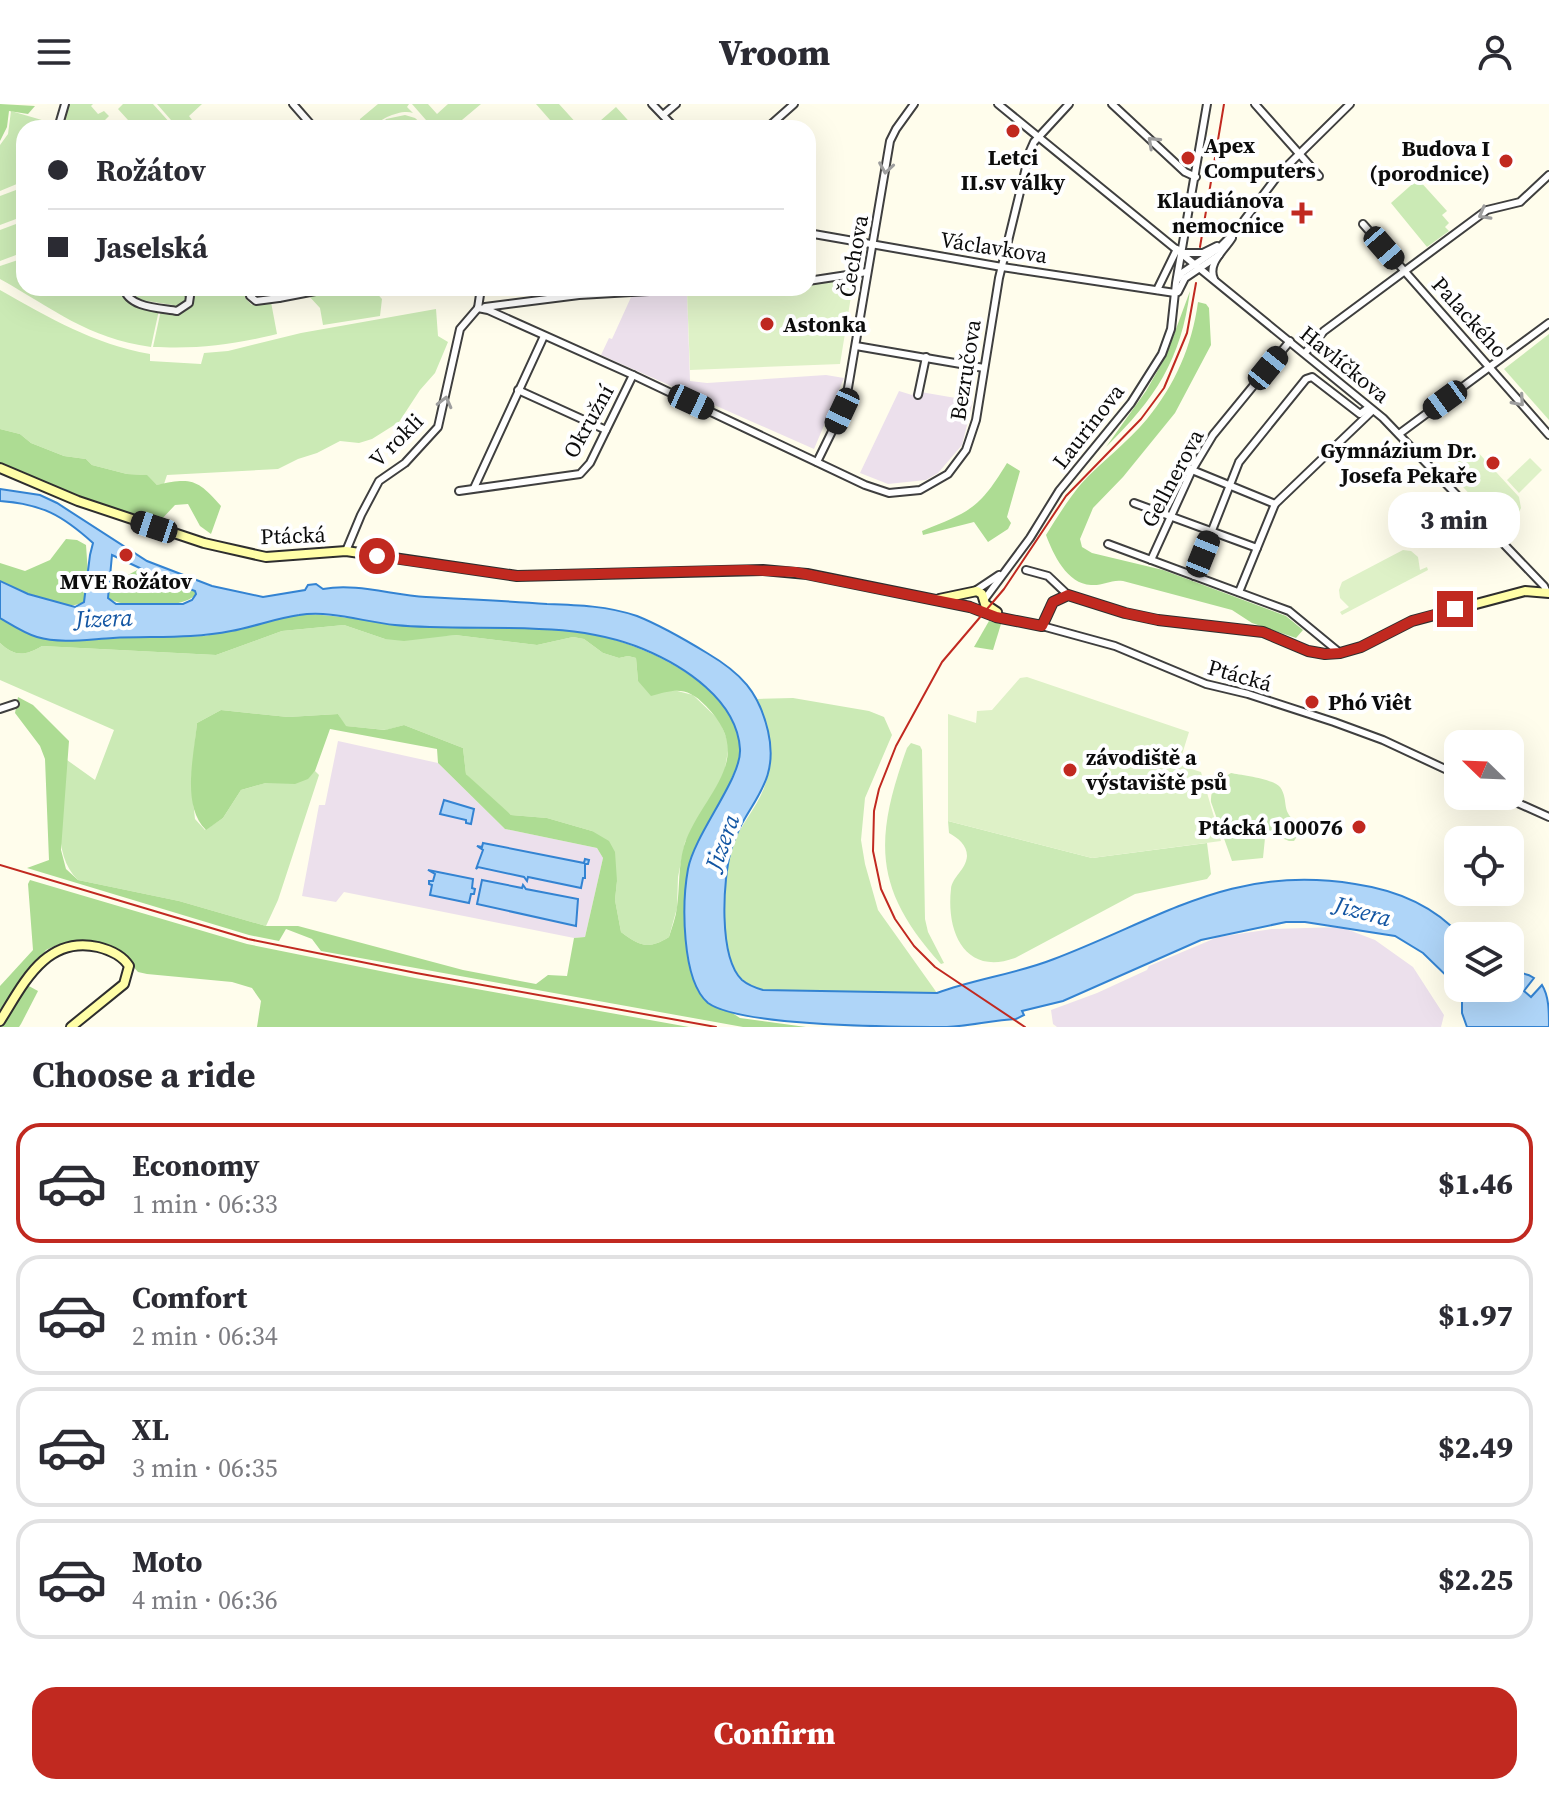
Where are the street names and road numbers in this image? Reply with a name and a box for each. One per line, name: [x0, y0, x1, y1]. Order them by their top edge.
street label: Čechova: [831, 212, 875, 299]
street label: Václavkova: [938, 224, 1051, 270]
street label: Palackého: [1425, 270, 1515, 364]
street label: Bezručova: [942, 317, 988, 423]
street label: Havlíčkova: [1294, 318, 1397, 410]
street label: Laurinova: [1045, 377, 1131, 475]
street label: Okružní: [556, 379, 620, 463]
street label: V rokli: [362, 406, 430, 474]
street label: Gellnerova: [1134, 423, 1211, 532]
street label: Ptácká: [260, 519, 327, 551]
street label: Ptácká: [1204, 652, 1276, 699]

